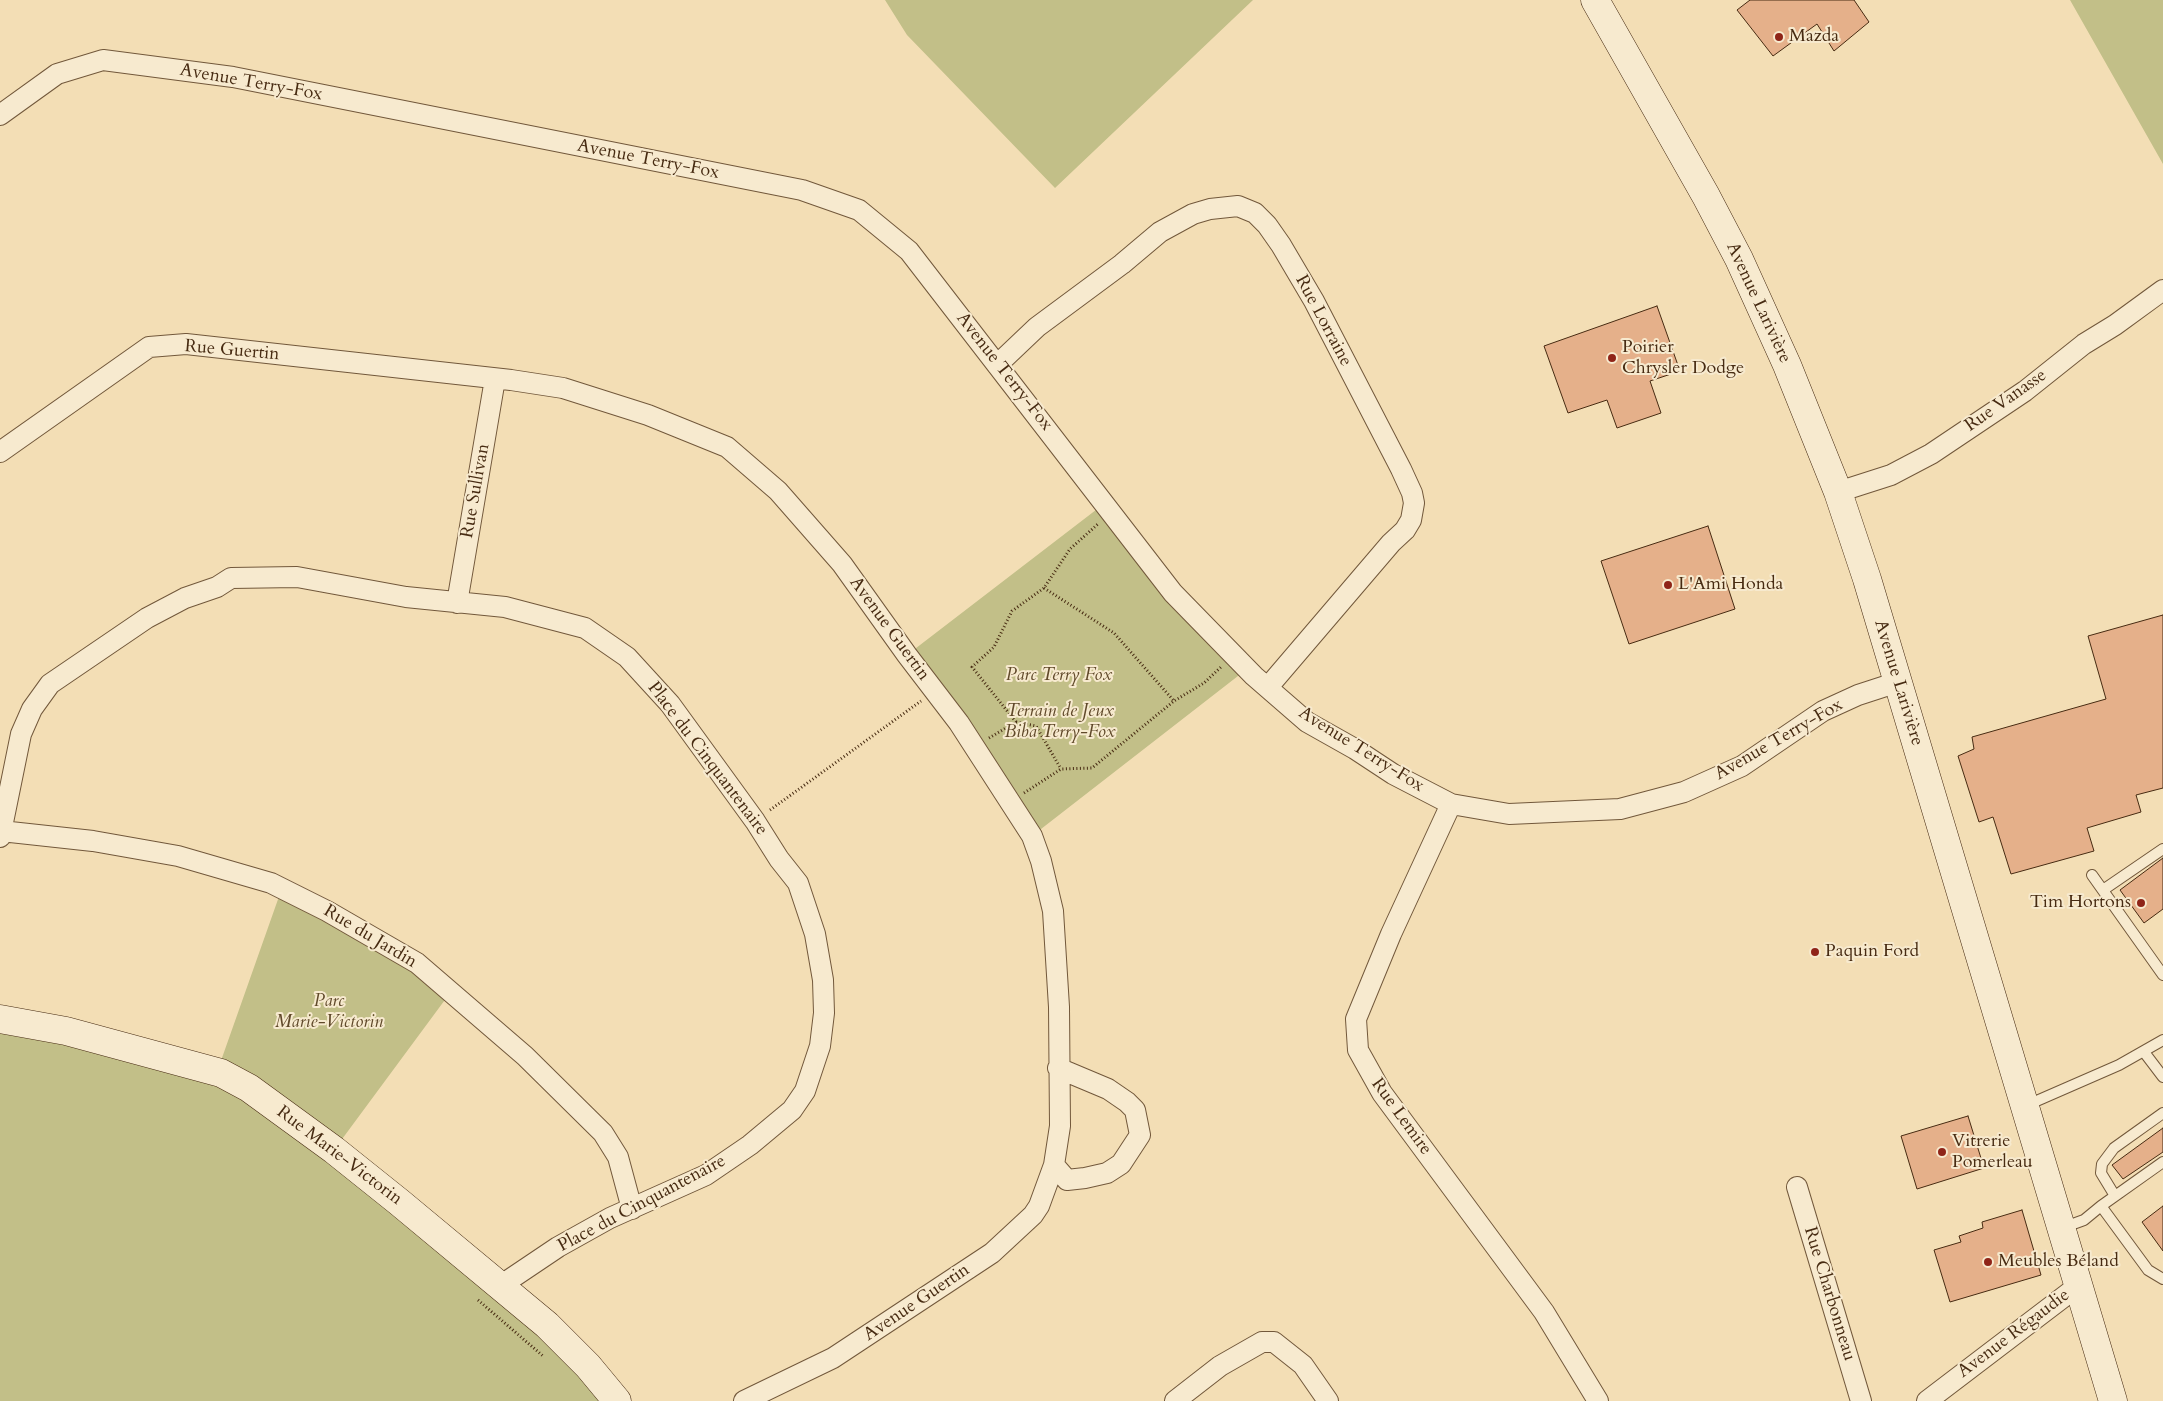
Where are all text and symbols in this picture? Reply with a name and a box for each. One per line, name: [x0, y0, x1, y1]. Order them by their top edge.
place label: Mazda: [1789, 26, 1839, 48]
marker: Mazda: [1773, 31, 1785, 43]
street label: Avenue Terry-Fox: [178, 60, 324, 106]
street label: Avenue Terry-Fox: [575, 136, 721, 184]
street label: Avenue Larivière: [1721, 239, 1795, 367]
street label: Rue Lorraine: [1290, 272, 1356, 370]
street label: Avenue Terry-Fox: [951, 309, 1057, 435]
street label: Rue Guertin: [184, 336, 280, 366]
place label: Poirier Chrysler Dodge: [1622, 337, 1744, 379]
marker: Poirier Chrysler Dodge: [1606, 352, 1618, 364]
street label: Rue Vanasse: [1961, 365, 2051, 437]
street label: Rue Sullivan: [457, 442, 495, 540]
street label: Avenue Guertin: [844, 573, 934, 685]
place label: L'Ami Honda: [1678, 574, 1783, 596]
marker: L'Ami Honda: [1662, 579, 1674, 591]
street label: Avenue Larivière: [1869, 617, 1927, 749]
park label: Parc Terry Fox: [1006, 665, 1112, 687]
street label: Place du Cinquantenaire: [642, 678, 772, 840]
street label: Avenue Terry-Fox: [1711, 695, 1847, 785]
park label: Terrain de Jeux Biba Terry-Fox: [1004, 701, 1116, 744]
street label: Avenue Terry-Fox: [1294, 703, 1428, 797]
place label: Tim Hortons: [2030, 892, 2131, 914]
marker: Tim Hortons: [2135, 897, 2147, 909]
street label: Rue du Jardin: [319, 901, 421, 973]
place label: Paquin Ford: [1825, 941, 1919, 963]
marker: Paquin Ford: [1809, 946, 1821, 958]
park label: Parc Marie-Victorin: [275, 991, 383, 1034]
street label: Rue Lemire: [1366, 1074, 1436, 1160]
street label: Rue Marie-Victorin: [272, 1102, 406, 1210]
place label: Vitrerie Pomerleau: [1952, 1131, 2033, 1174]
marker: Vitrerie Pomerleau: [1936, 1146, 1948, 1158]
street label: Place du Cinquantenaire: [554, 1151, 730, 1257]
street label: Rue Charbonneau: [1798, 1224, 1860, 1364]
place label: Meubles Béland: [1998, 1251, 2119, 1273]
marker: Meubles Béland: [1982, 1256, 1994, 1268]
street label: Avenue Guertin: [860, 1260, 974, 1346]
street label: Avenue Régaudie: [1954, 1285, 2074, 1383]

